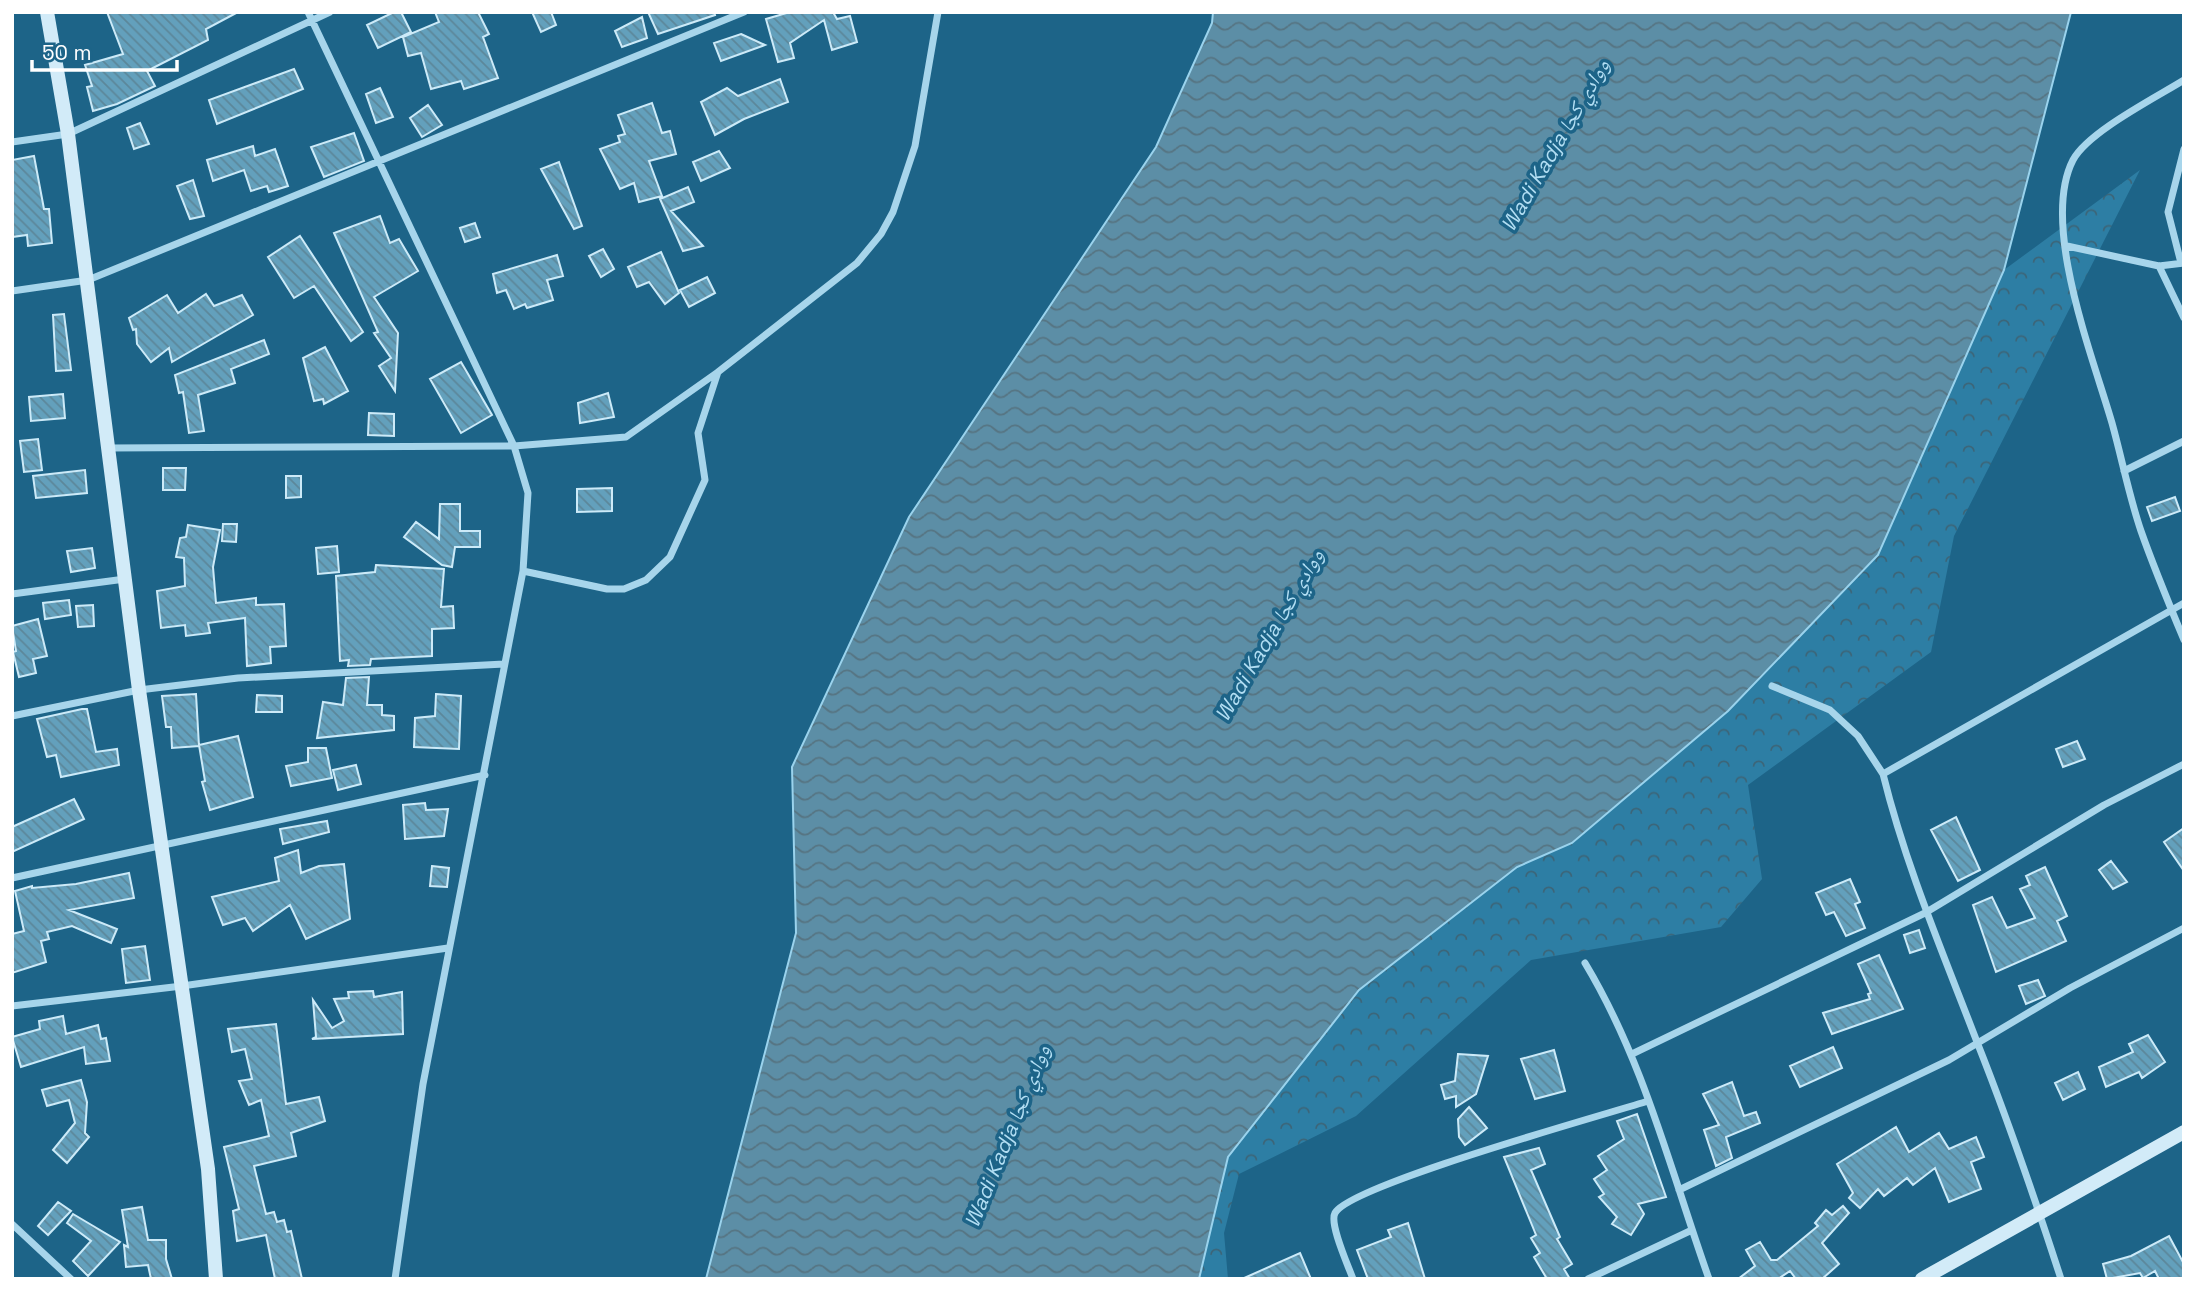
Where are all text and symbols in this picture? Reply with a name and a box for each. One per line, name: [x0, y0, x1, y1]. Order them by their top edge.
scale bar: [32, 28, 177, 72]
text: 50 m: [42, 39, 92, 66]
water label: Wadi Kadja ووادي كجا: [1495, 54, 1618, 238]
water label: Wadi Kadja ووادي كجا: [1209, 544, 1332, 728]
water label: Wadi Kadja ووادي كجا: [958, 1041, 1059, 1233]

